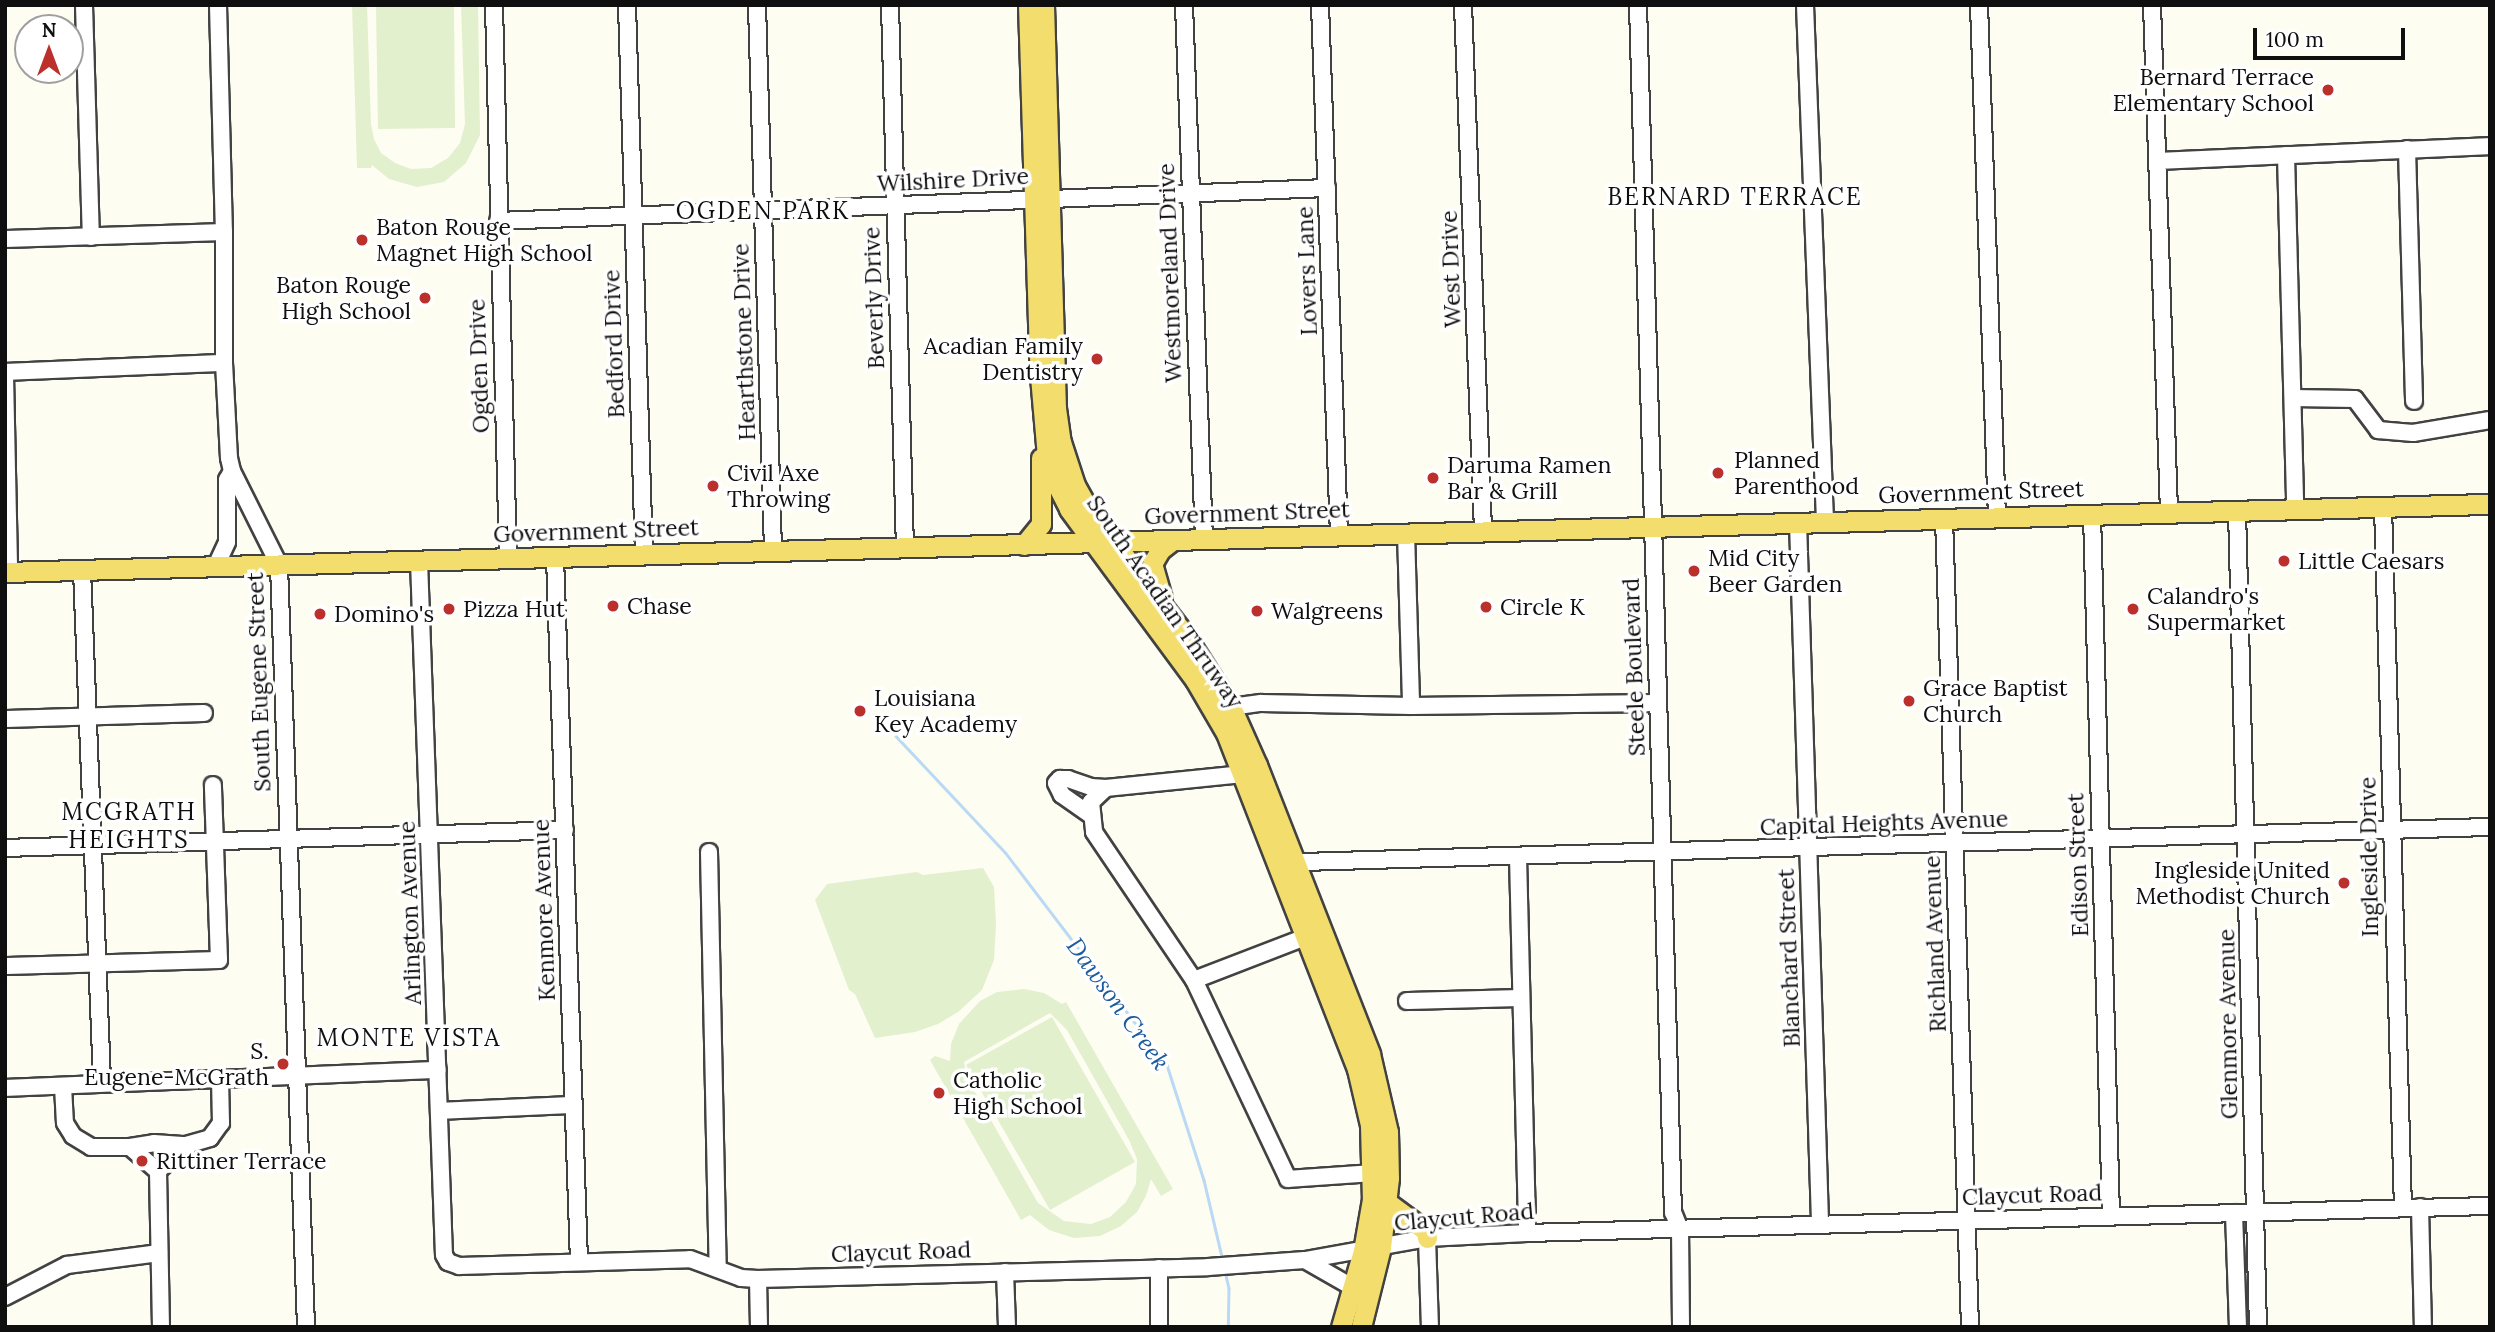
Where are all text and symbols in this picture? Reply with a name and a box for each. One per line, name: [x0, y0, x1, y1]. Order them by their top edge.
north arrow: [14, 14, 84, 84]
scale bar: [2257, 14, 2409, 58]
text: N: [42, 18, 56, 42]
text: 100 m: [2266, 26, 2324, 53]
place label: Bernard Terrace Elementary School: [2113, 63, 2314, 117]
marker: Bernard Terrace Elementary School: [2320, 82, 2336, 98]
street label: Wilshire Drive: [876, 162, 1030, 198]
street label: Westmoreland Drive: [1152, 163, 1188, 383]
district label: BERNARD TERRACE: [1609, 183, 1861, 211]
district label: OGDEN PARK: [677, 197, 849, 225]
street label: Lovers Lane: [1291, 206, 1323, 336]
street label: West Drive: [1435, 210, 1467, 328]
place label: Baton Rouge Magnet High School: [376, 213, 592, 267]
street label: Beverly Drive: [858, 226, 890, 370]
marker: Baton Rouge Magnet High School: [354, 232, 370, 248]
street label: Hearthstone Drive: [727, 243, 761, 441]
street label: Bedford Drive: [598, 269, 630, 419]
place label: Baton Rouge High School: [276, 271, 411, 325]
marker: Baton Rouge High School: [417, 290, 433, 306]
street label: Ogden Drive: [463, 298, 495, 434]
place label: Acadian Family Dentistry: [924, 332, 1083, 386]
marker: Acadian Family Dentistry: [1089, 351, 1105, 367]
place label: Planned Parenthood: [1734, 446, 1859, 500]
place label: Daruma Ramen Bar & Grill: [1447, 451, 1611, 505]
place label: Civil Axe Throwing: [727, 459, 830, 513]
marker: Planned Parenthood: [1708, 463, 1728, 483]
marker: Daruma Ramen Bar & Grill: [1425, 470, 1441, 486]
street label: Government Street: [1878, 475, 2084, 509]
marker: Civil Axe Throwing: [705, 478, 721, 494]
street label: South Acadian Thruway: [1081, 490, 1249, 714]
street label: Government Street: [1144, 496, 1350, 530]
street label: Government Street: [493, 514, 699, 548]
place label: Mid City Beer Garden: [1708, 544, 1842, 598]
place label: Little Caesars: [2298, 547, 2444, 575]
marker: Little Caesars: [2276, 553, 2292, 569]
marker: Mid City Beer Garden: [1686, 563, 1702, 579]
street label: South Eugene Street: [241, 572, 277, 792]
street label: Steele Boulevard: [1617, 577, 1651, 757]
place label: Calandro's Supermarket: [2147, 582, 2285, 636]
place label: Chase: [627, 592, 692, 620]
place label: Circle K: [1500, 593, 1585, 621]
place label: Pizza Hut: [463, 595, 565, 623]
place label: Walgreens: [1271, 597, 1383, 625]
marker: Chase: [605, 598, 621, 614]
marker: Circle K: [1478, 599, 1494, 615]
place label: Domino's: [334, 600, 434, 628]
marker: Pizza Hut: [441, 601, 457, 617]
marker: Calandro's Supermarket: [2125, 601, 2141, 617]
marker: Walgreens: [1249, 603, 1265, 619]
marker: Domino's: [312, 606, 328, 622]
place label: Grace Baptist Church: [1923, 674, 2068, 728]
place label: Louisiana Key Academy: [874, 684, 1017, 738]
marker: Grace Baptist Church: [1901, 693, 1917, 709]
marker: Louisiana Key Academy: [852, 703, 868, 719]
street label: Ingleside Drive: [2354, 777, 2384, 937]
street label: Edison Street: [2062, 793, 2094, 937]
district label: MCGRATH HEIGHTS: [62, 798, 196, 854]
street label: Capital Heights Avenue: [1759, 805, 2009, 841]
street label: Kenmore Avenue: [527, 818, 561, 1002]
street label: Arlington Avenue: [393, 821, 427, 1005]
street label: Richland Avenue: [1918, 855, 1952, 1033]
place label: Ingleside United Methodist Church: [2135, 856, 2330, 910]
street label: Blanchard Street: [1772, 868, 1806, 1048]
marker: Ingleside United Methodist Church: [2336, 875, 2352, 891]
street label: Glenmore Avenue: [2213, 928, 2243, 1120]
water label: Dawson Creek: [1060, 932, 1176, 1076]
district label: MONTE VISTA: [318, 1024, 500, 1052]
place label: S. Eugene-McGrath: [84, 1037, 269, 1091]
marker: S. Eugene-McGrath: [275, 1056, 291, 1072]
place label: Catholic High School: [953, 1066, 1083, 1120]
marker: Catholic High School: [931, 1085, 947, 1101]
place label: Rittiner Terrace: [156, 1147, 326, 1175]
marker: Rittiner Terrace: [134, 1153, 150, 1169]
street label: Claycut Road: [1961, 1179, 2103, 1211]
street label: Claycut Road: [1393, 1197, 1535, 1237]
street label: Claycut Road: [830, 1236, 972, 1268]

